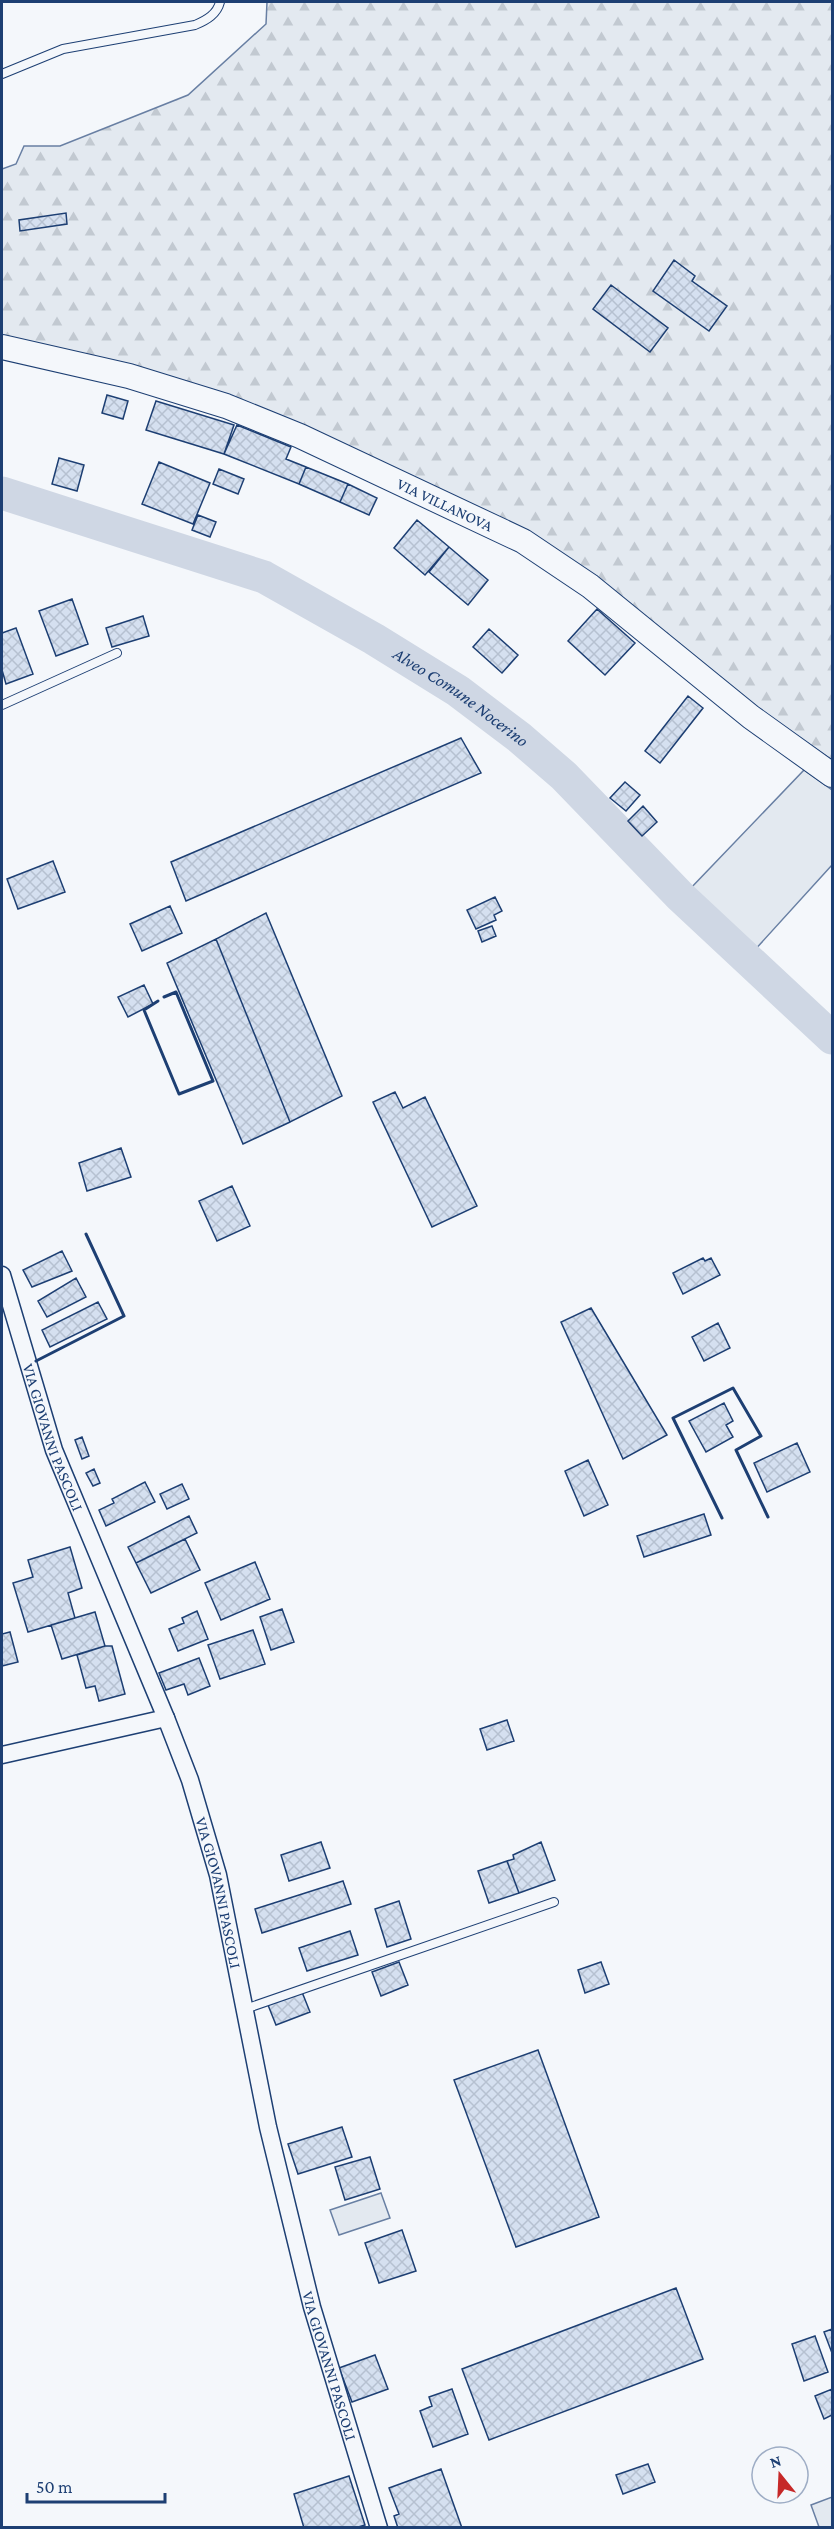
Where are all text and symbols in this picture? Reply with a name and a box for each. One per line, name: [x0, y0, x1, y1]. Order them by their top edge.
street label: VIA VILLANOVA: [395, 475, 496, 534]
water label: Alveo Comune Nocerino: [389, 643, 533, 751]
street label: VIA GIOVANNI PASCOLI: [20, 1361, 87, 1513]
street label: VIA GIOVANNI PASCOLI: [193, 1815, 245, 1970]
street label: VIA GIOVANNI PASCOLI: [300, 2289, 360, 2442]
north arrow: [750, 2445, 810, 2505]
text: N: [768, 2451, 783, 2471]
scale bar: [27, 2466, 165, 2504]
text: 50 m: [36, 2477, 73, 2497]

